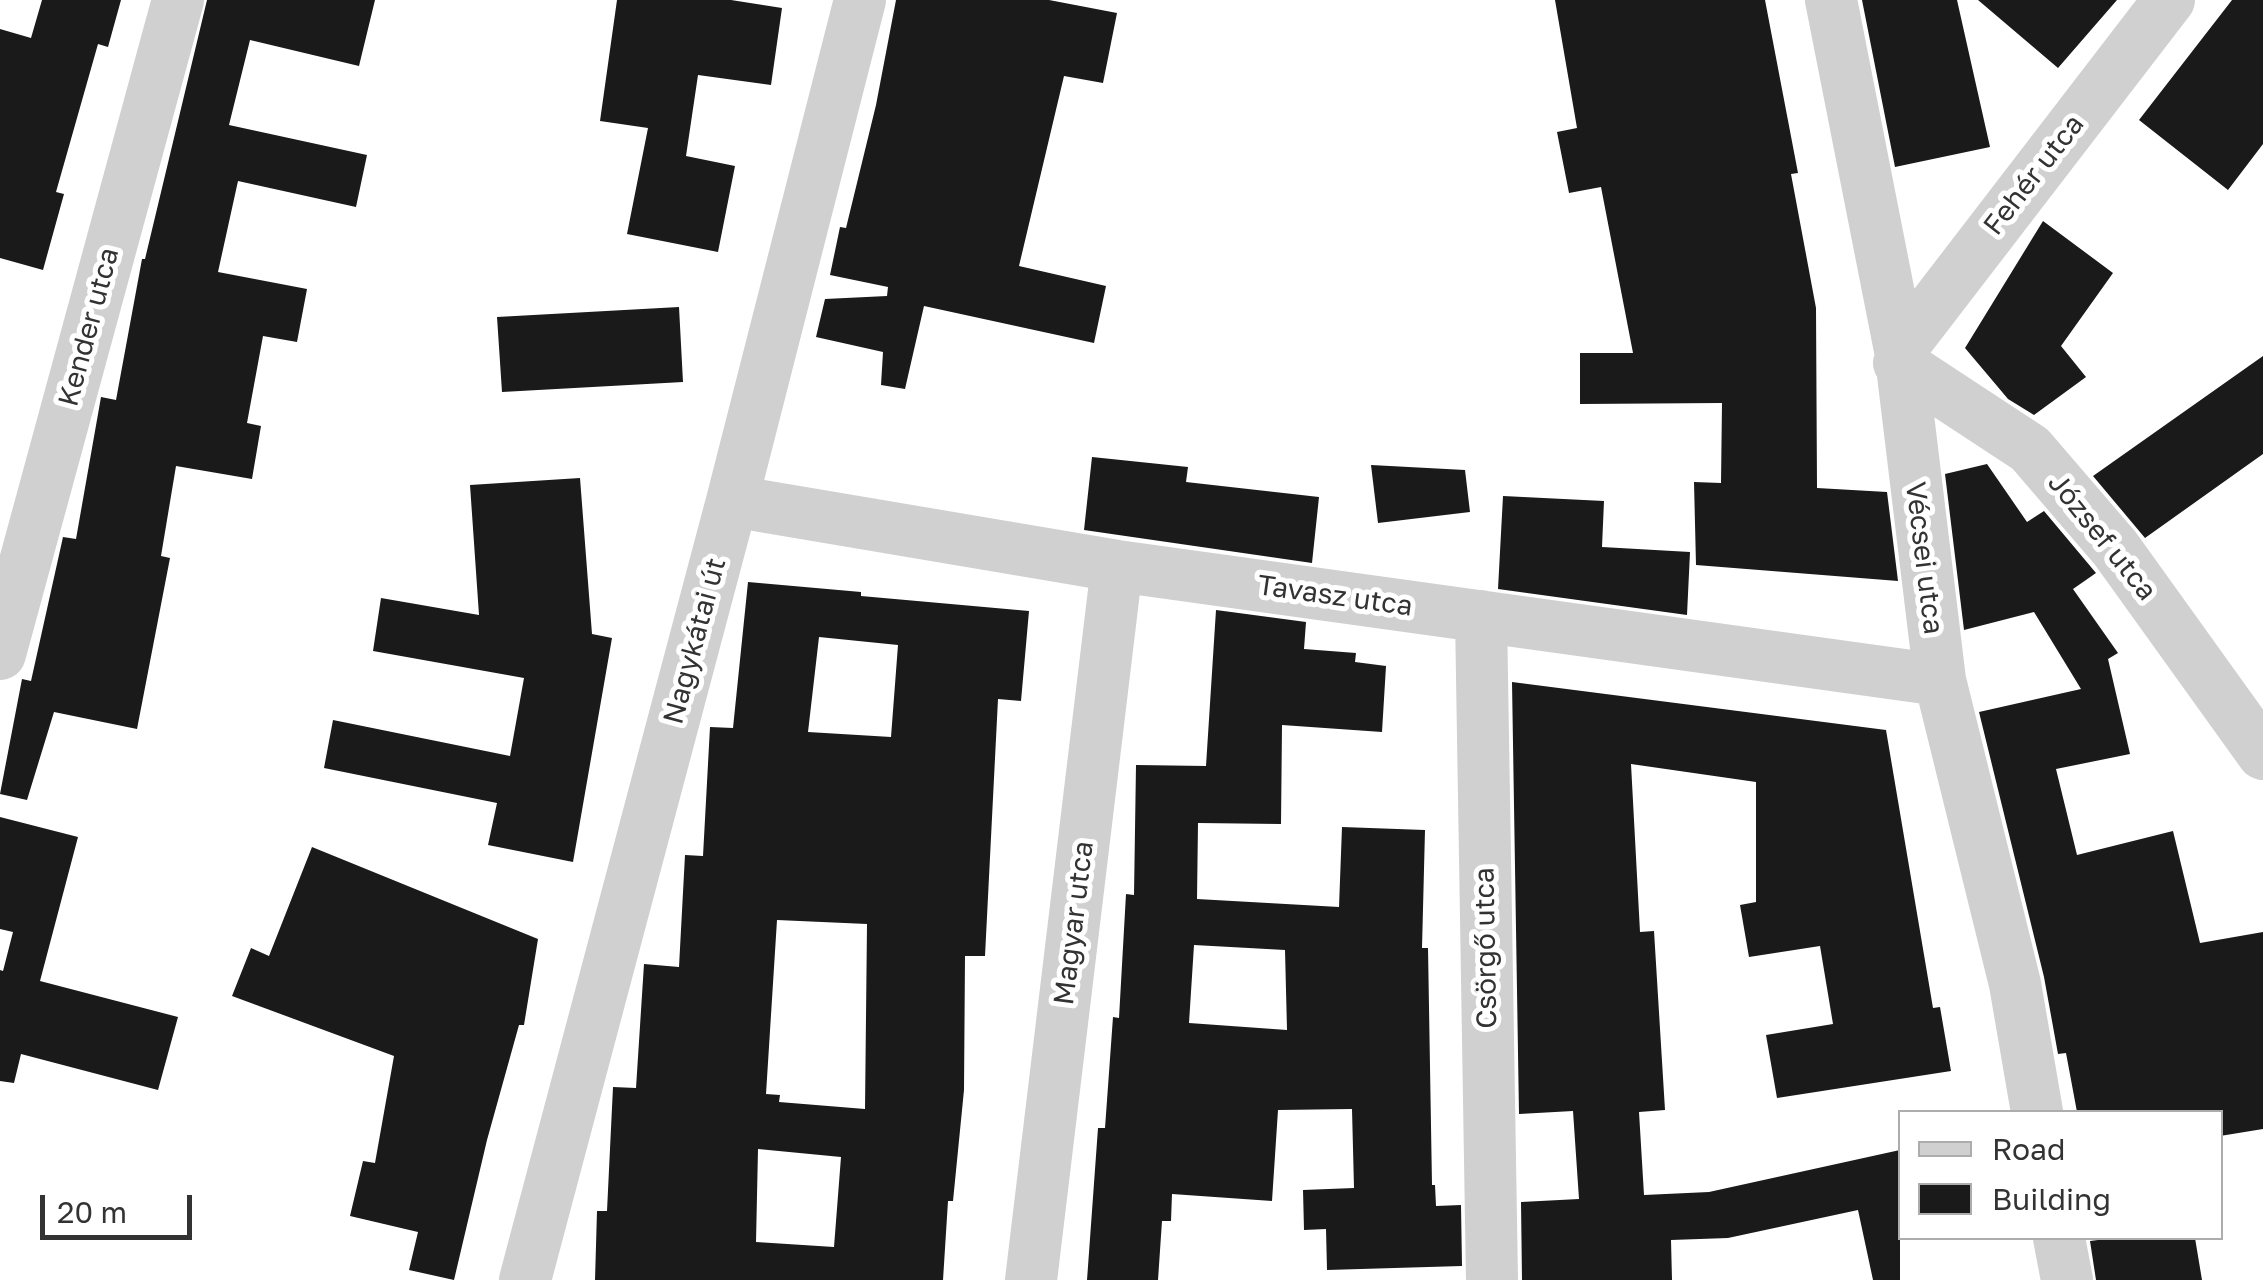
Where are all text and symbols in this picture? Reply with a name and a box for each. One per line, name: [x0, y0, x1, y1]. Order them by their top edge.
street label: Fehér utca: [1977, 108, 2091, 242]
street label: Kender utca: [52, 244, 126, 410]
street label: József utca: [2041, 467, 2163, 607]
street label: Vécsei utca: [1898, 480, 1950, 636]
street label: Nagykátai út: [657, 554, 733, 728]
street label: Tavasz utca: [1255, 569, 1415, 623]
street label: Magyar utca: [1047, 839, 1101, 1007]
street label: Csörgő utca: [1468, 867, 1504, 1029]
legend: [1898, 1110, 2223, 1240]
text: Road: [1992, 1131, 2066, 1167]
scale bar: [45, 1175, 198, 1237]
text: Building: [1992, 1181, 2111, 1217]
text: 20 m: [57, 1194, 127, 1230]

